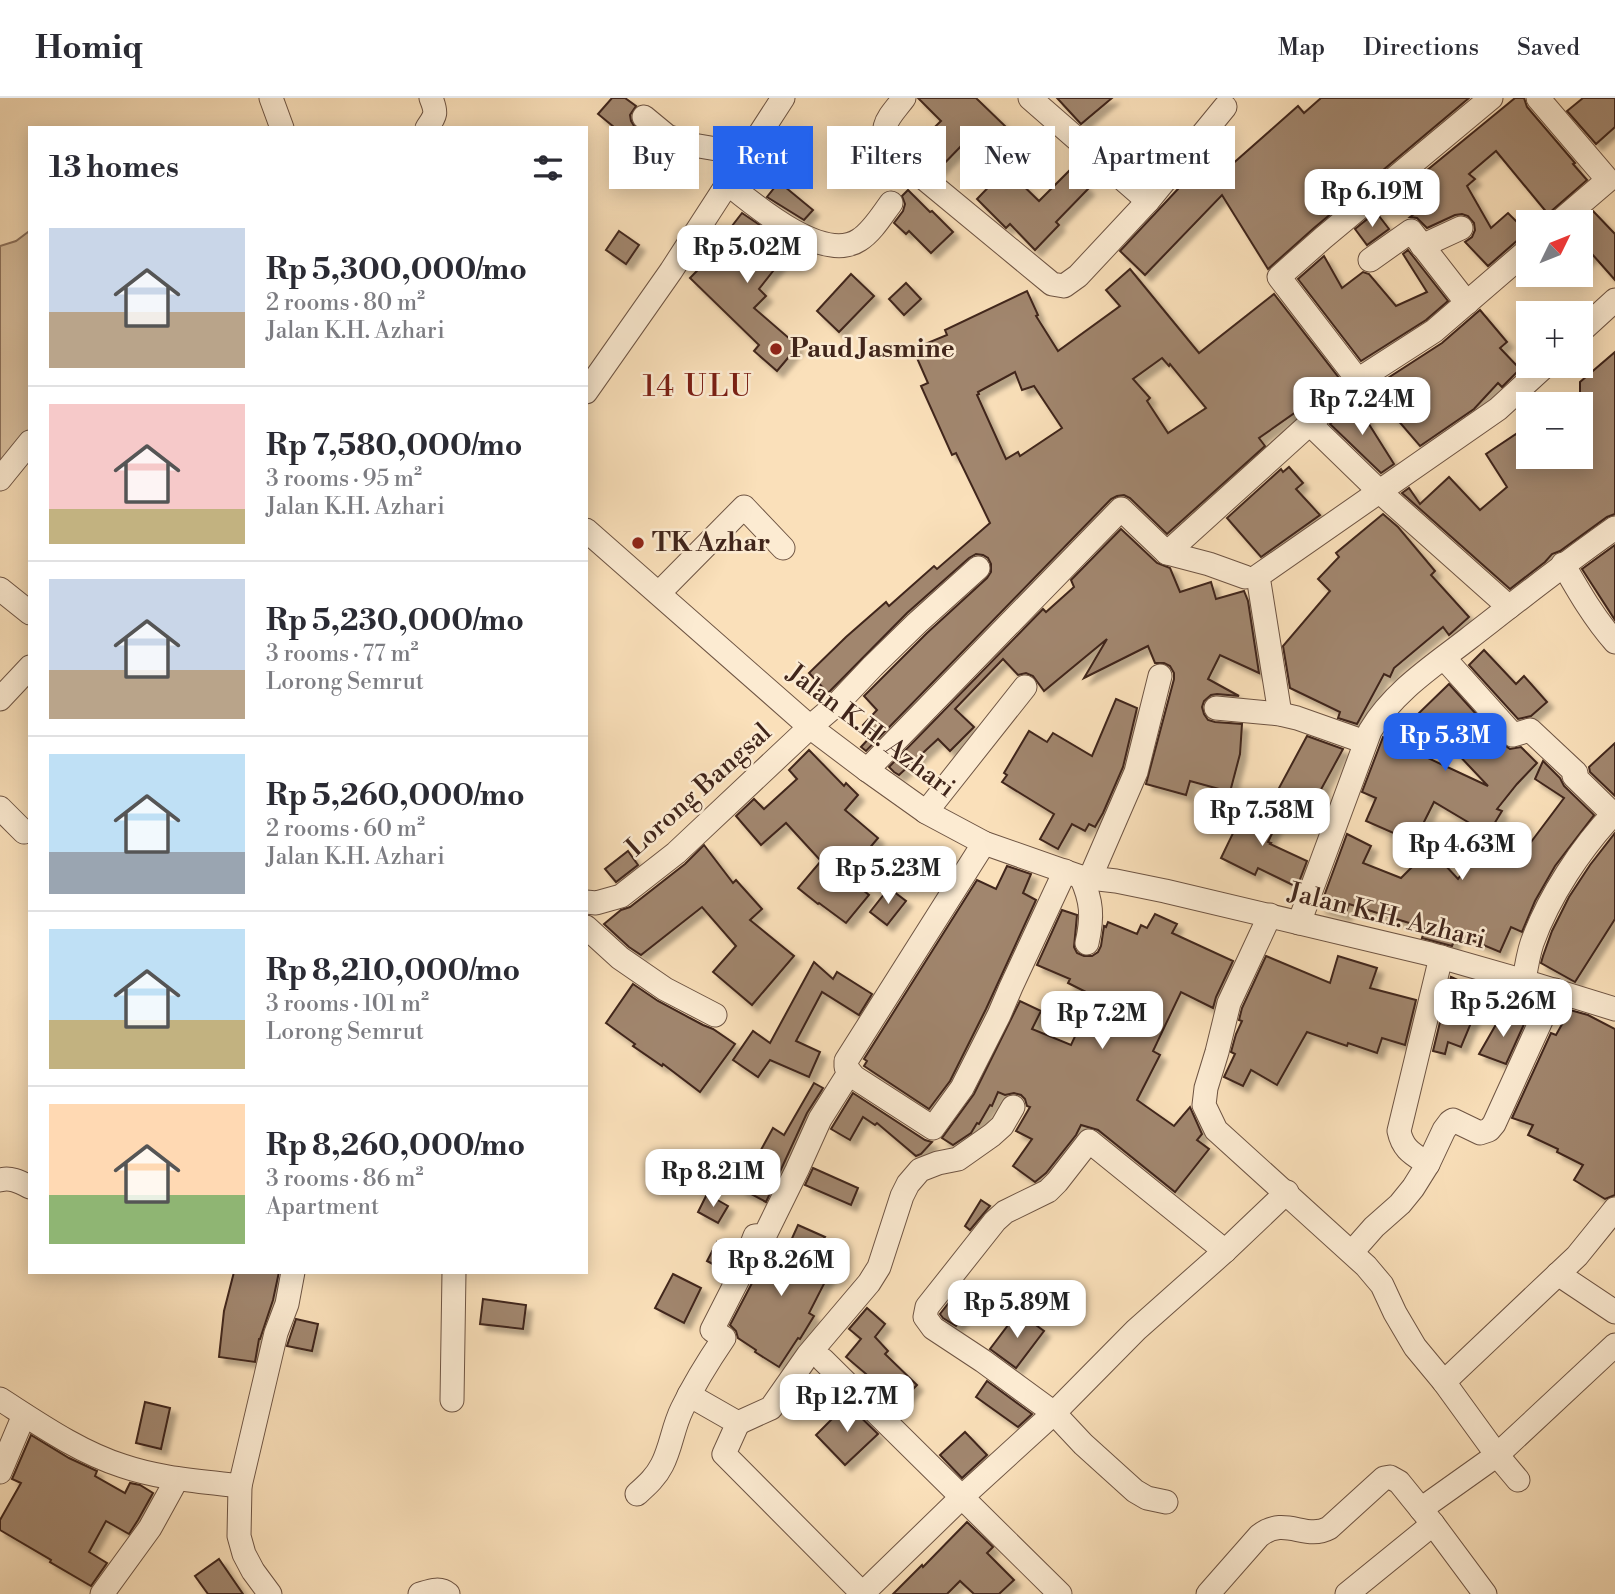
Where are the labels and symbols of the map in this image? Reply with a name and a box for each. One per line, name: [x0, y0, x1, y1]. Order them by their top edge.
pin: Rp 6.19M: [1300, 170, 1444, 229]
north arrow: [1516, 210, 1592, 287]
pin: Rp 5.02M: [675, 226, 819, 285]
place label: Paud Jasmine: [790, 333, 955, 365]
marker: Paud Jasmine: [768, 341, 784, 357]
district label: 14 ULU: [643, 368, 753, 406]
pin: Rp 7.24M: [1290, 378, 1434, 437]
place label: TK Azhar: [652, 527, 770, 559]
marker: TK Azhar: [630, 535, 646, 551]
street label: Jalan K.H. Azhari: [780, 657, 961, 805]
pin: Rp 5.3M: [1380, 714, 1510, 773]
street label: Lorong Bangsal: [620, 716, 778, 864]
pin: Rp 7.58M: [1190, 788, 1334, 848]
pin: Rp 4.63M: [1390, 822, 1534, 882]
pin: Rp 5.23M: [816, 846, 960, 906]
street label: Jalan K.H. Azhari: [1284, 876, 1489, 956]
pin: Rp 5.26M: [1431, 979, 1575, 1039]
pin: Rp 7.2M: [1037, 992, 1167, 1051]
pin: Rp 8.21M: [641, 1150, 785, 1209]
pin: Rp 8.26M: [709, 1238, 853, 1298]
pin: Rp 5.89M: [945, 1280, 1089, 1340]
pin: Rp 12.7M: [775, 1374, 919, 1434]

